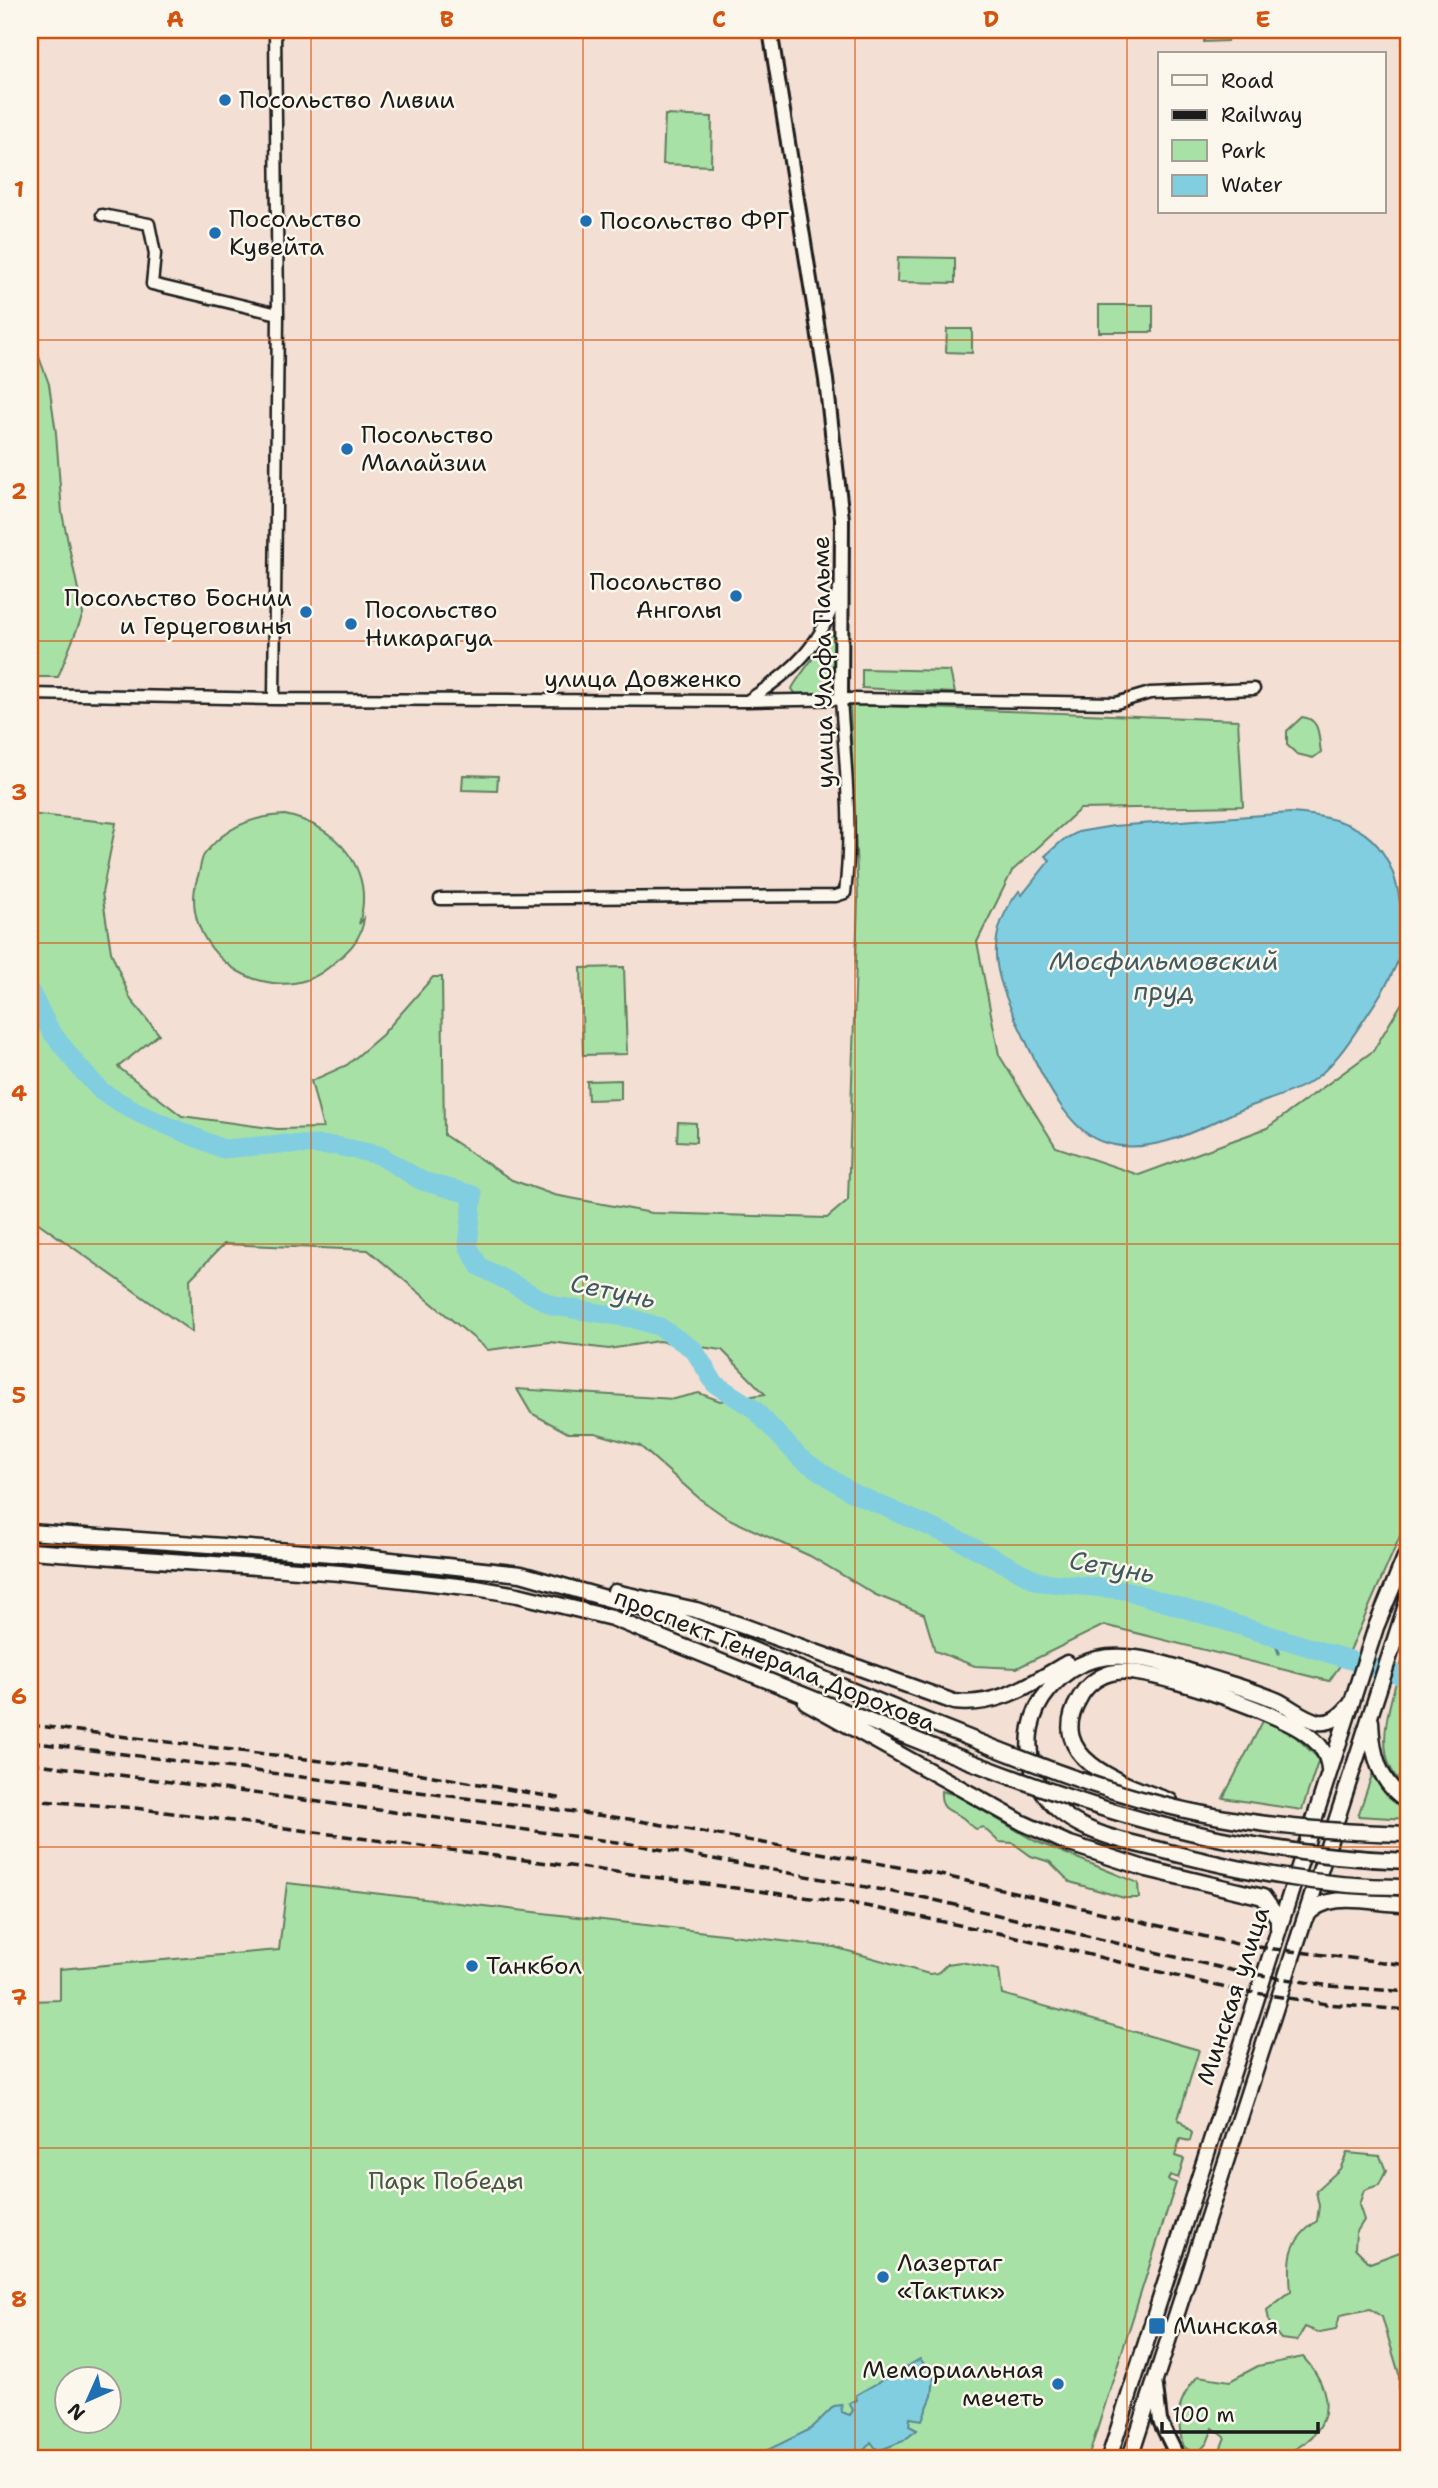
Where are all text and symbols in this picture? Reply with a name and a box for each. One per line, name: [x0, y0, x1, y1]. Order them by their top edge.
text: A: [166, 4, 184, 34]
text: B: [440, 4, 454, 34]
text: C: [712, 4, 726, 34]
text: D: [983, 4, 999, 34]
text: E: [1255, 4, 1271, 34]
legend: [1158, 52, 1386, 214]
text: Road: [1221, 67, 1274, 95]
place label: Посольство Ливии: [239, 84, 455, 116]
marker: Посольство Ливии: [217, 92, 233, 108]
text: Railway: [1221, 101, 1303, 129]
text: Park: [1221, 137, 1266, 165]
text: Water: [1221, 171, 1283, 199]
text: 1: [14, 174, 24, 204]
place label: Посольство Кувейта: [229, 203, 362, 263]
place label: Посольство ФРГ: [600, 205, 789, 237]
marker: Посольство ФРГ: [578, 213, 594, 229]
marker: Посольство Кувейта: [207, 225, 223, 241]
place label: Посольство Малайзии: [361, 419, 494, 479]
marker: Посольство Малайзии: [339, 441, 355, 457]
text: 2: [11, 476, 27, 506]
street label: улица Улофа Пальме: [805, 535, 841, 789]
place label: Посольство Анголы: [589, 566, 722, 626]
place label: Посольство Боснии и Герцеговины: [64, 582, 292, 642]
marker: Посольство Анголы: [728, 588, 744, 604]
place label: Посольство Никарагуа: [365, 594, 498, 654]
marker: Посольство Боснии и Герцеговины: [298, 604, 314, 620]
marker: Посольство Никарагуа: [343, 616, 359, 632]
street label: улица Довженко: [544, 663, 742, 695]
text: 3: [11, 777, 27, 807]
water label: Мосфильмовский пруд: [1049, 943, 1279, 1008]
text: 4: [11, 1078, 27, 1108]
water label: Сетунь: [567, 1264, 659, 1317]
text: 5: [12, 1380, 26, 1410]
water label: Сетунь: [1067, 1542, 1158, 1591]
street label: проспект Генерала Дорохова: [610, 1581, 941, 1739]
text: 6: [11, 1681, 27, 1711]
street label: Минская улица: [1189, 1903, 1277, 2089]
place label: Танкбол: [486, 1950, 582, 1982]
marker: Танкбол: [464, 1958, 480, 1974]
text: 7: [11, 1982, 27, 2012]
park label: Парк Победы: [368, 2165, 524, 2197]
place label: Лазертаг «Тактик»: [897, 2247, 1005, 2307]
marker: Лазертаг «Тактик»: [875, 2269, 891, 2285]
text: 8: [11, 2284, 27, 2314]
place label: Минская: [1173, 2310, 1278, 2342]
marker: Минская: [1147, 2316, 1167, 2336]
place label: Мемориальная мечеть: [862, 2354, 1044, 2414]
north arrow: [52, 2366, 122, 2436]
marker: Мемориальная мечеть: [1050, 2376, 1066, 2392]
scale bar: [1162, 2390, 1317, 2434]
text: N: [62, 2398, 90, 2426]
text: 100 m: [1172, 2401, 1235, 2429]

